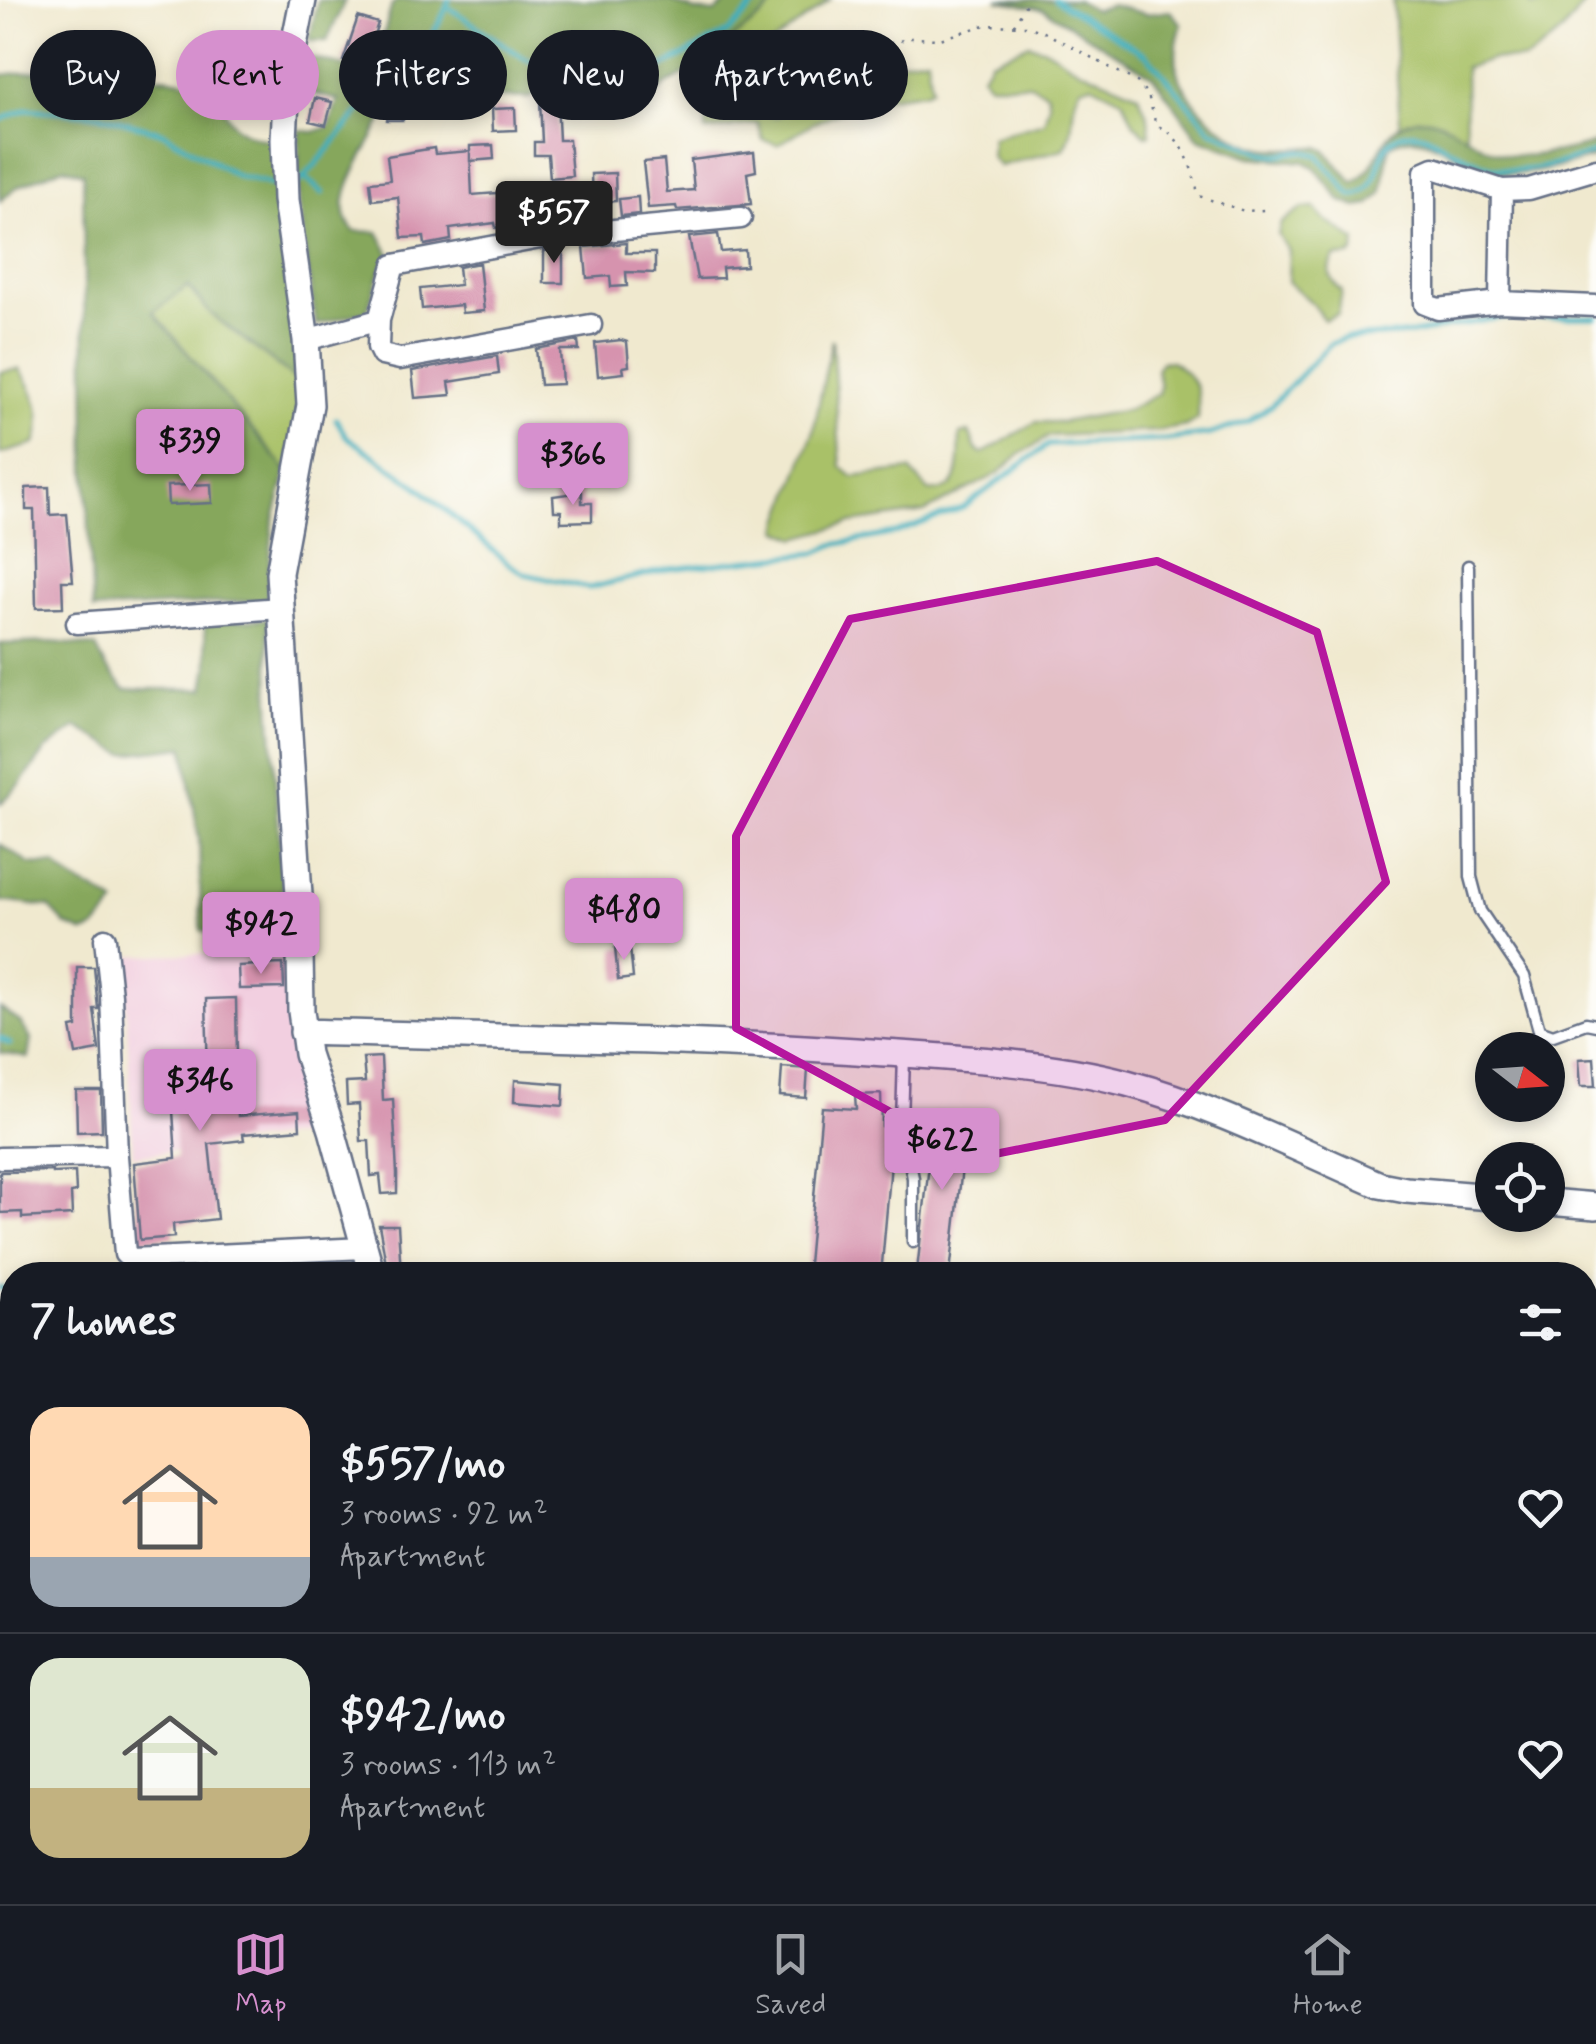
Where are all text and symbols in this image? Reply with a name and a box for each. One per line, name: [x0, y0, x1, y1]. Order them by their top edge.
chip: Buy: [30, 30, 156, 120]
chip: Rent: [176, 30, 319, 120]
chip: Filters: [339, 30, 507, 120]
chip: New: [527, 30, 659, 120]
chip: Apartment: [679, 30, 908, 120]
pin: $557: [495, 181, 613, 266]
text: $557: [518, 192, 590, 234]
pin: $339: [131, 409, 249, 494]
text: $339: [158, 420, 222, 462]
pin: $366: [514, 423, 632, 508]
text: $366: [540, 434, 606, 476]
pin: $480: [565, 878, 683, 963]
text: $480: [587, 889, 661, 931]
pin: $942: [202, 892, 320, 977]
text: $942: [224, 903, 298, 945]
north arrow: [1475, 1032, 1565, 1122]
map controls: [1475, 1032, 1565, 1232]
pin: $346: [141, 1049, 259, 1134]
text: $346: [166, 1060, 234, 1102]
pin: $622: [883, 1108, 1001, 1193]
text: $622: [906, 1119, 978, 1161]
button: locate: [1475, 1142, 1565, 1232]
text: 7 homes: [30, 1295, 177, 1350]
icon: filters: [1513, 1295, 1568, 1350]
text: $557/mo: [340, 1438, 505, 1493]
icon: home: [110, 1447, 230, 1567]
icon: heart: [1513, 1480, 1568, 1535]
text: 3 rooms · 92 m²: [340, 1493, 548, 1535]
text: Apartment: [340, 1535, 485, 1577]
text: $942/mo: [340, 1689, 506, 1744]
icon: home: [110, 1698, 230, 1818]
icon: heart: [1513, 1731, 1568, 1786]
text: 3 rooms · 113 m²: [340, 1744, 556, 1786]
text: Apartment: [340, 1786, 485, 1828]
tab: Map: [233, 1927, 288, 2024]
tab: Saved: [755, 1927, 826, 2024]
tab: Home: [1293, 1927, 1363, 2024]

